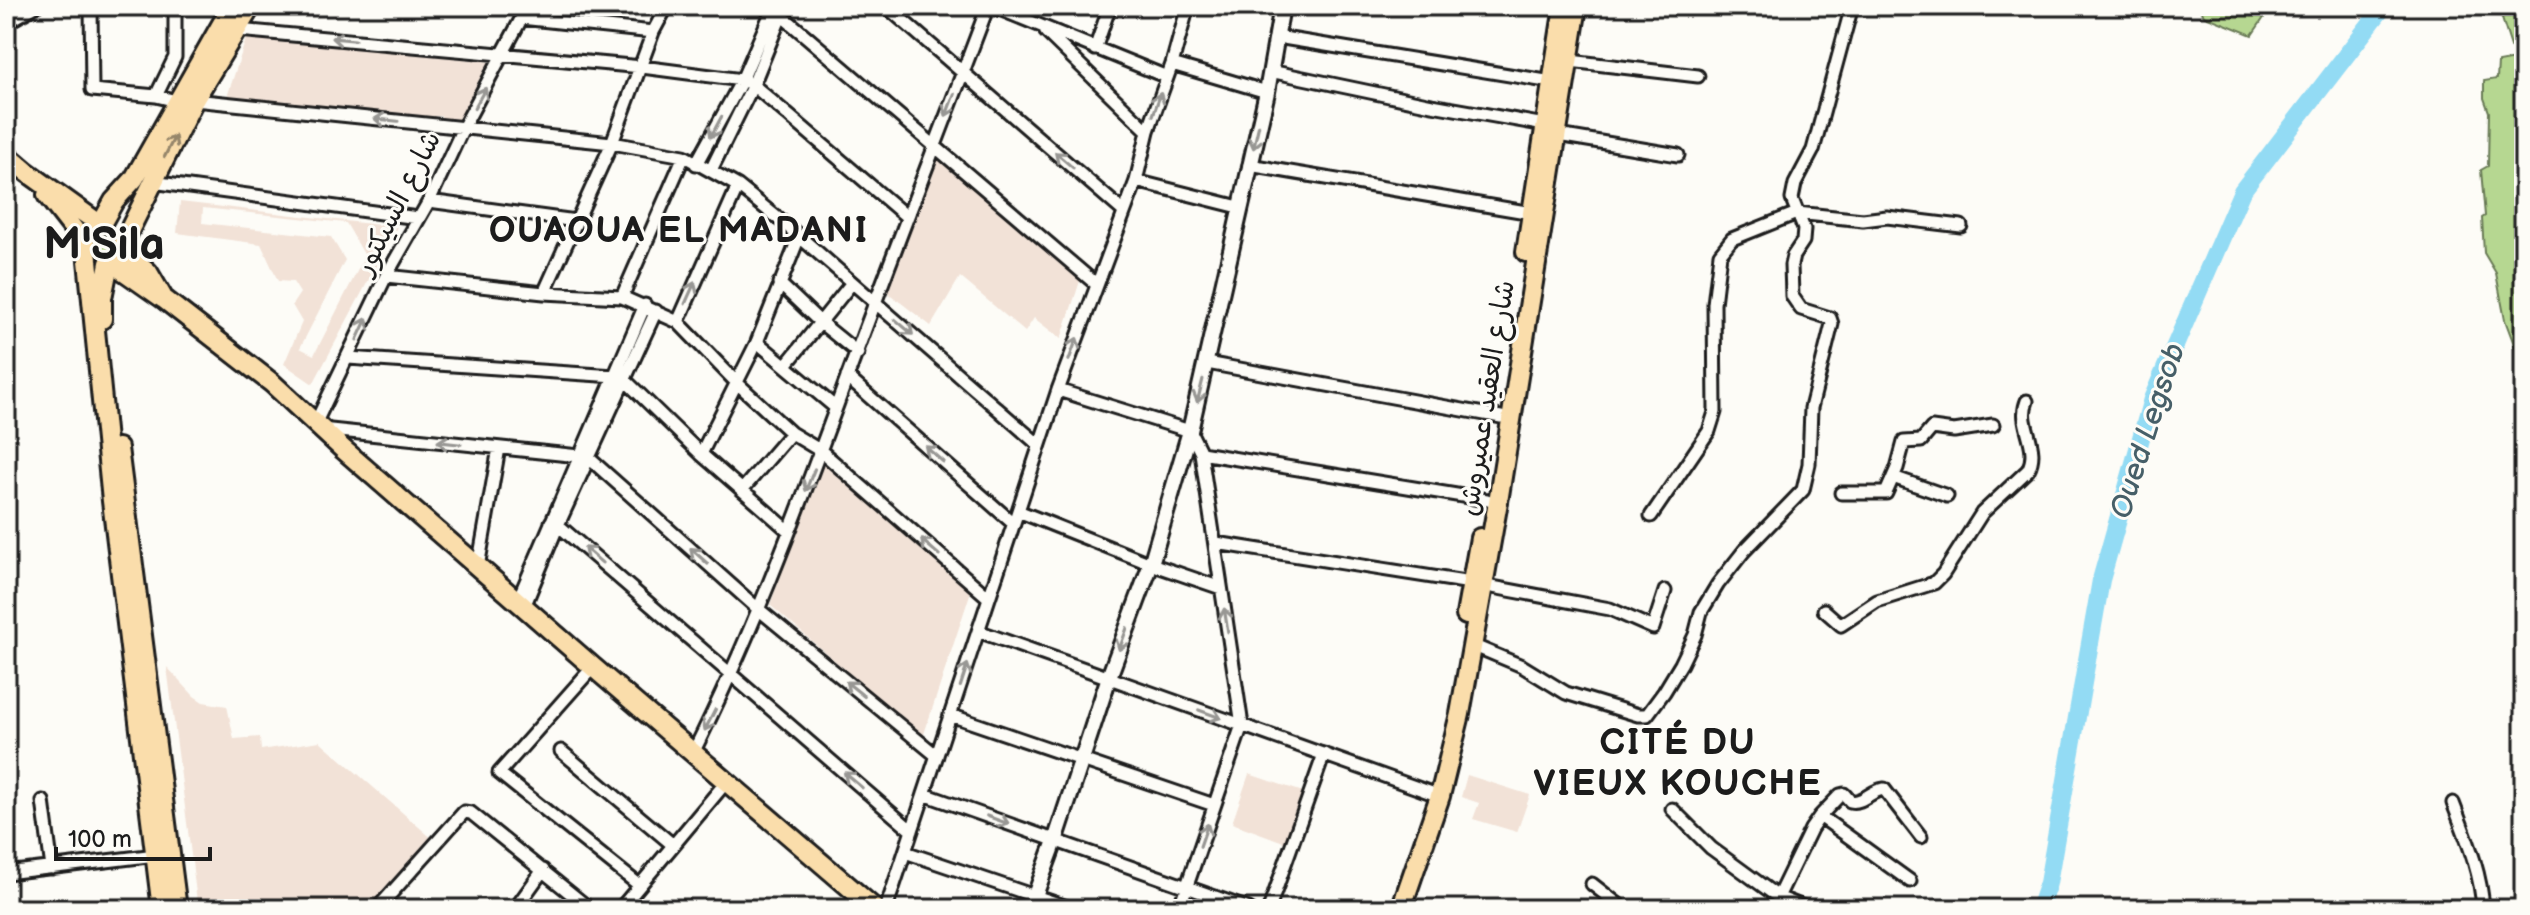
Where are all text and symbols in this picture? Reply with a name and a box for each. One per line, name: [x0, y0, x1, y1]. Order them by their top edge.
one-way arrow: [330, 32, 357, 47]
one-way arrow: [473, 86, 488, 110]
one-way arrow: [1151, 91, 1166, 116]
one-way arrow: [942, 92, 956, 117]
one-way arrow: [373, 113, 399, 128]
one-way arrow: [708, 115, 724, 138]
one-way arrow: [1248, 124, 1263, 150]
street label: شارع السيكتور: [347, 126, 450, 283]
one-way arrow: [163, 135, 179, 159]
one-way arrow: [1054, 151, 1075, 169]
district label: OUAOUA EL MADANI: [489, 210, 869, 253]
district label: M'Sila: [43, 219, 165, 272]
street label: شارع العقيد عميروش: [1452, 278, 1524, 518]
one-way arrow: [684, 282, 699, 306]
one-way arrow: [355, 317, 370, 341]
one-way arrow: [893, 318, 914, 336]
one-way arrow: [1066, 337, 1081, 362]
water label: Oued Legsob: [2103, 339, 2193, 523]
one-way arrow: [1191, 378, 1206, 404]
one-way arrow: [436, 435, 463, 450]
one-way arrow: [925, 445, 945, 463]
one-way arrow: [801, 467, 816, 492]
one-way arrow: [921, 538, 941, 556]
one-way arrow: [583, 546, 603, 564]
one-way arrow: [689, 548, 709, 566]
one-way arrow: [1217, 608, 1232, 633]
one-way arrow: [1115, 627, 1129, 651]
one-way arrow: [957, 663, 972, 688]
one-way arrow: [845, 680, 866, 697]
one-way arrow: [701, 707, 717, 731]
one-way arrow: [1197, 707, 1222, 722]
district label: CITÉ DU VIEUX KOUCHE: [1533, 719, 1823, 806]
one-way arrow: [843, 771, 864, 789]
scale bar: [56, 811, 210, 861]
one-way arrow: [985, 814, 1010, 828]
one-way arrow: [1198, 823, 1212, 848]
text: 100 m: [68, 825, 132, 854]

